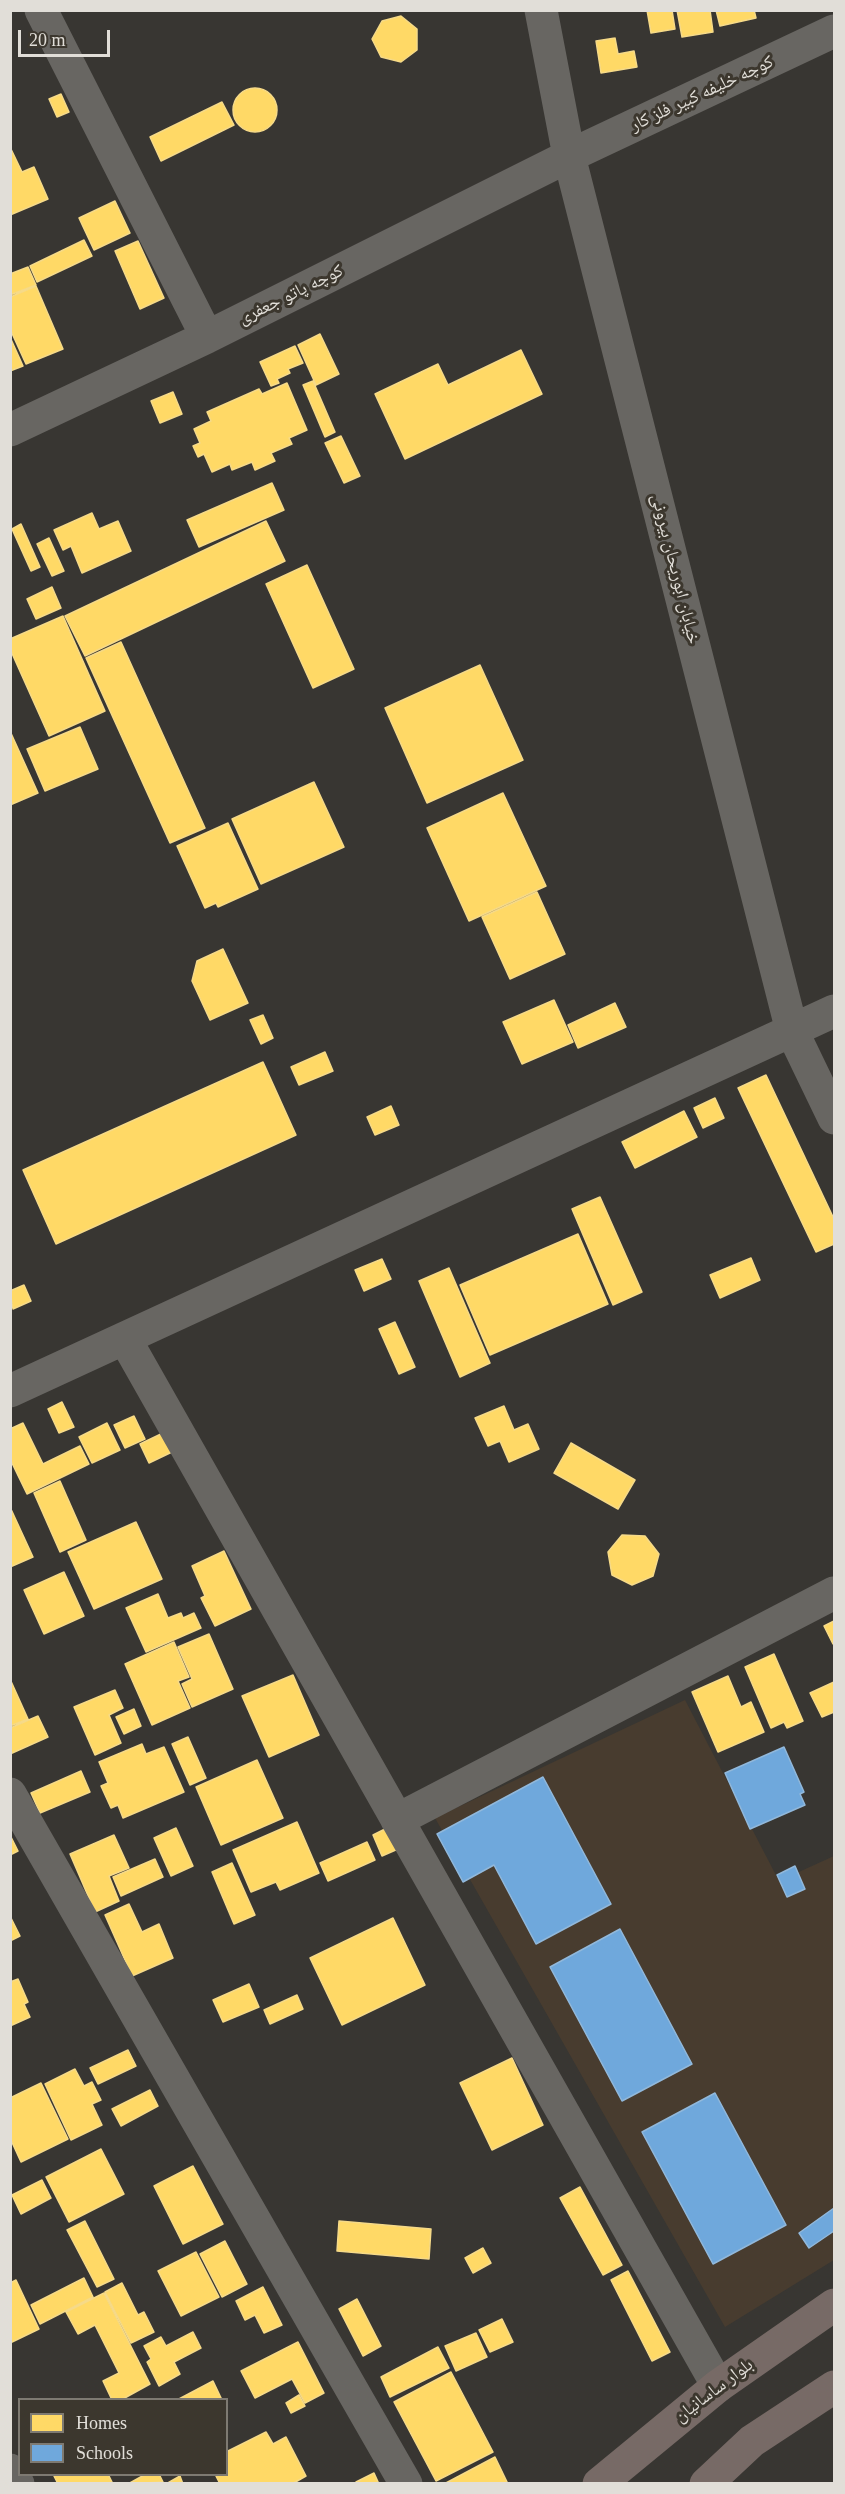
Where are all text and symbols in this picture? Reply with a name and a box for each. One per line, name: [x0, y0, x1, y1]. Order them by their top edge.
scale bar: [21, 18, 112, 56]
text: 20 m: [29, 30, 66, 50]
street label: کوچه خلیفه کبیر فلز کار: [627, 51, 777, 137]
street label: کوچه پاتو جعفری: [235, 260, 347, 330]
street label: خیابان ابوریحان بیرونی: [646, 492, 704, 646]
street label: بلوار ساسانیان: [670, 2354, 758, 2428]
legend: [18, 2398, 228, 2476]
text: Homes: [76, 2413, 127, 2433]
text: Schools: [76, 2443, 133, 2463]

